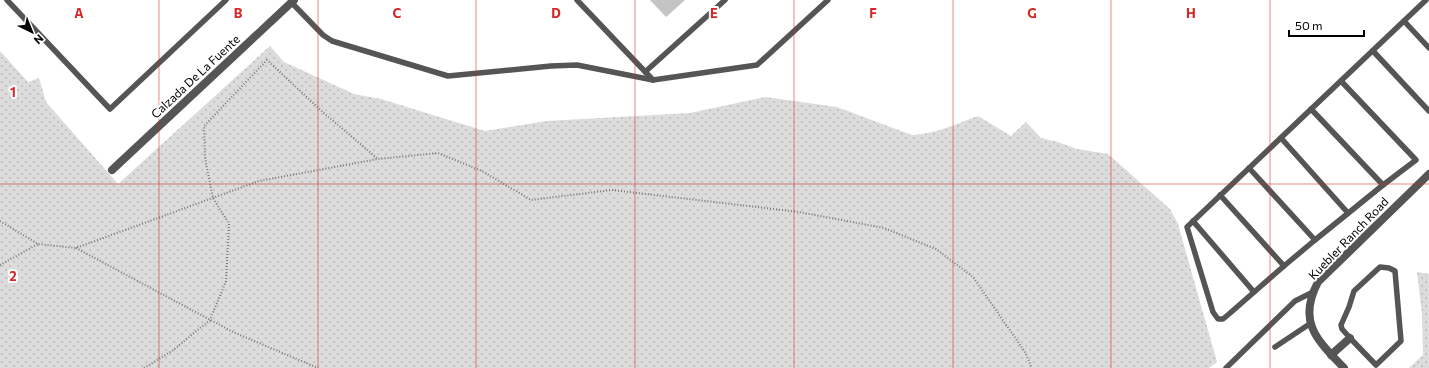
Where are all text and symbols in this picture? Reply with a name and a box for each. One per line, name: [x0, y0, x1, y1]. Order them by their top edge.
text: A: [74, 5, 84, 21]
text: B: [234, 5, 243, 21]
text: C: [393, 5, 402, 21]
text: D: [551, 5, 561, 21]
text: E: [710, 5, 718, 21]
text: F: [869, 5, 877, 21]
text: G: [1027, 5, 1037, 21]
text: H: [1186, 5, 1196, 21]
north arrow: [12, 12, 52, 52]
scale bar: [1289, 12, 1364, 38]
text: 50 m: [1295, 18, 1323, 32]
street label: Calzada De La Fuente: [148, 31, 242, 121]
text: N: [32, 32, 47, 47]
text: 1: [10, 84, 16, 100]
street label: Kuebler Ranch Road: [1305, 194, 1391, 282]
text: 2: [9, 268, 17, 284]

